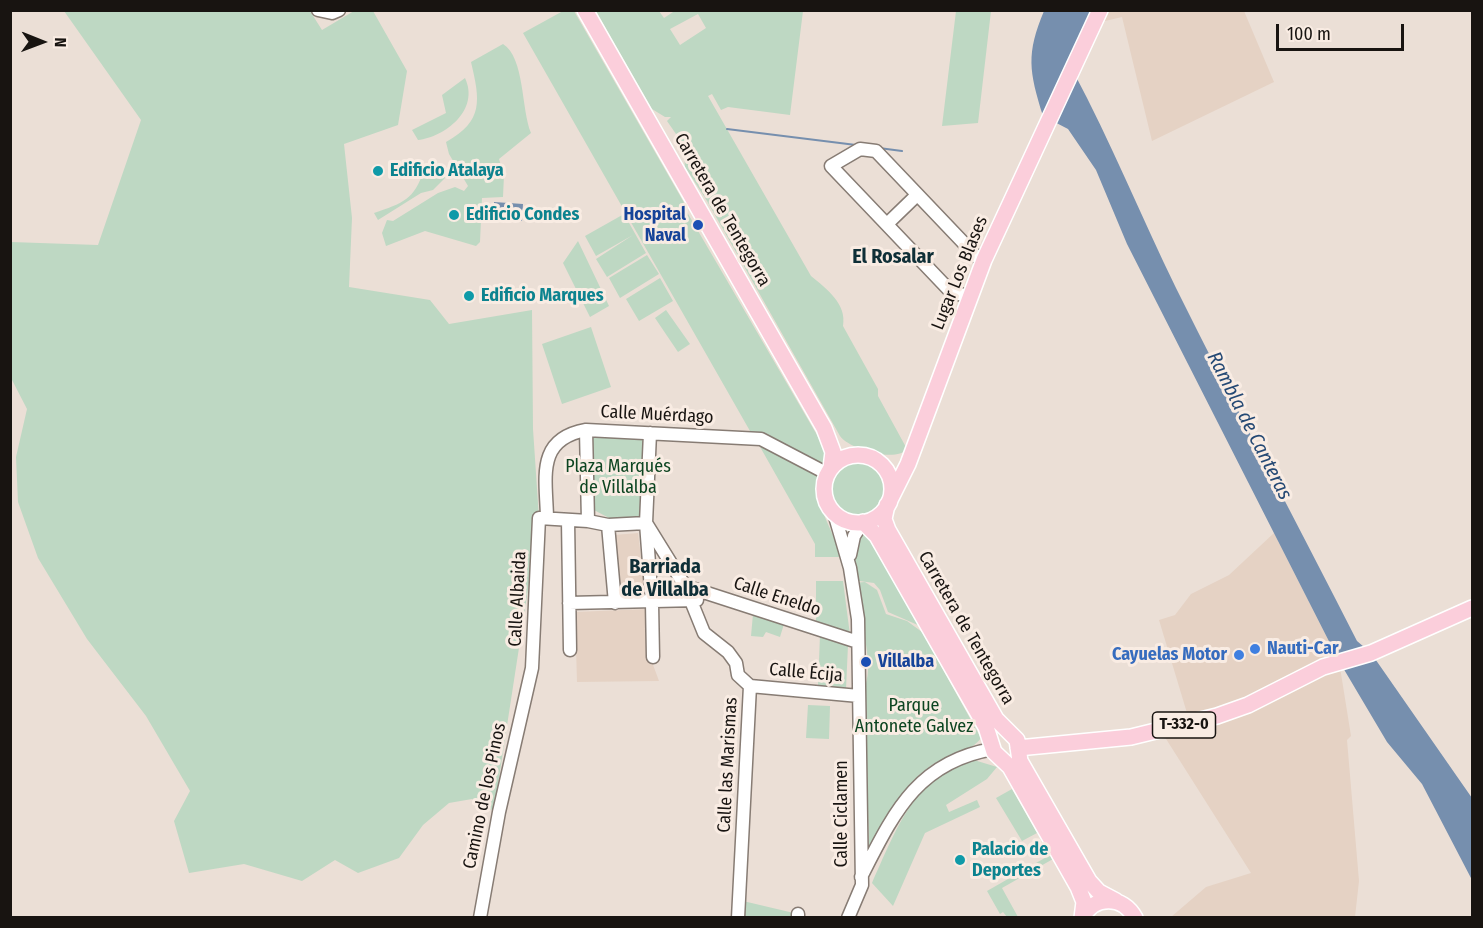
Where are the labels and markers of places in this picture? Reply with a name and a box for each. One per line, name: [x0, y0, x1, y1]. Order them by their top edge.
place label: Edificio Atalaya: [390, 160, 504, 182]
marker: Edificio Atalaya: [371, 164, 385, 178]
place label: Edificio Condes: [466, 204, 579, 226]
place label: Hospital Naval: [623, 204, 686, 246]
marker: Edificio Condes: [447, 208, 461, 222]
marker: Hospital Naval: [691, 218, 705, 232]
place label: Edificio Marques: [481, 285, 604, 307]
marker: Edificio Marques: [462, 289, 476, 303]
place label: Nauti-Car: [1267, 638, 1339, 660]
marker: Nauti-Car: [1248, 642, 1262, 656]
place label: Cayuelas Motor: [1112, 644, 1227, 666]
marker: Cayuelas Motor: [1232, 648, 1246, 662]
place label: Villalba: [878, 651, 934, 673]
marker: Villalba: [859, 655, 873, 669]
place label: Palacio de Deportes: [972, 839, 1048, 882]
marker: Palacio de Deportes: [953, 853, 967, 867]

